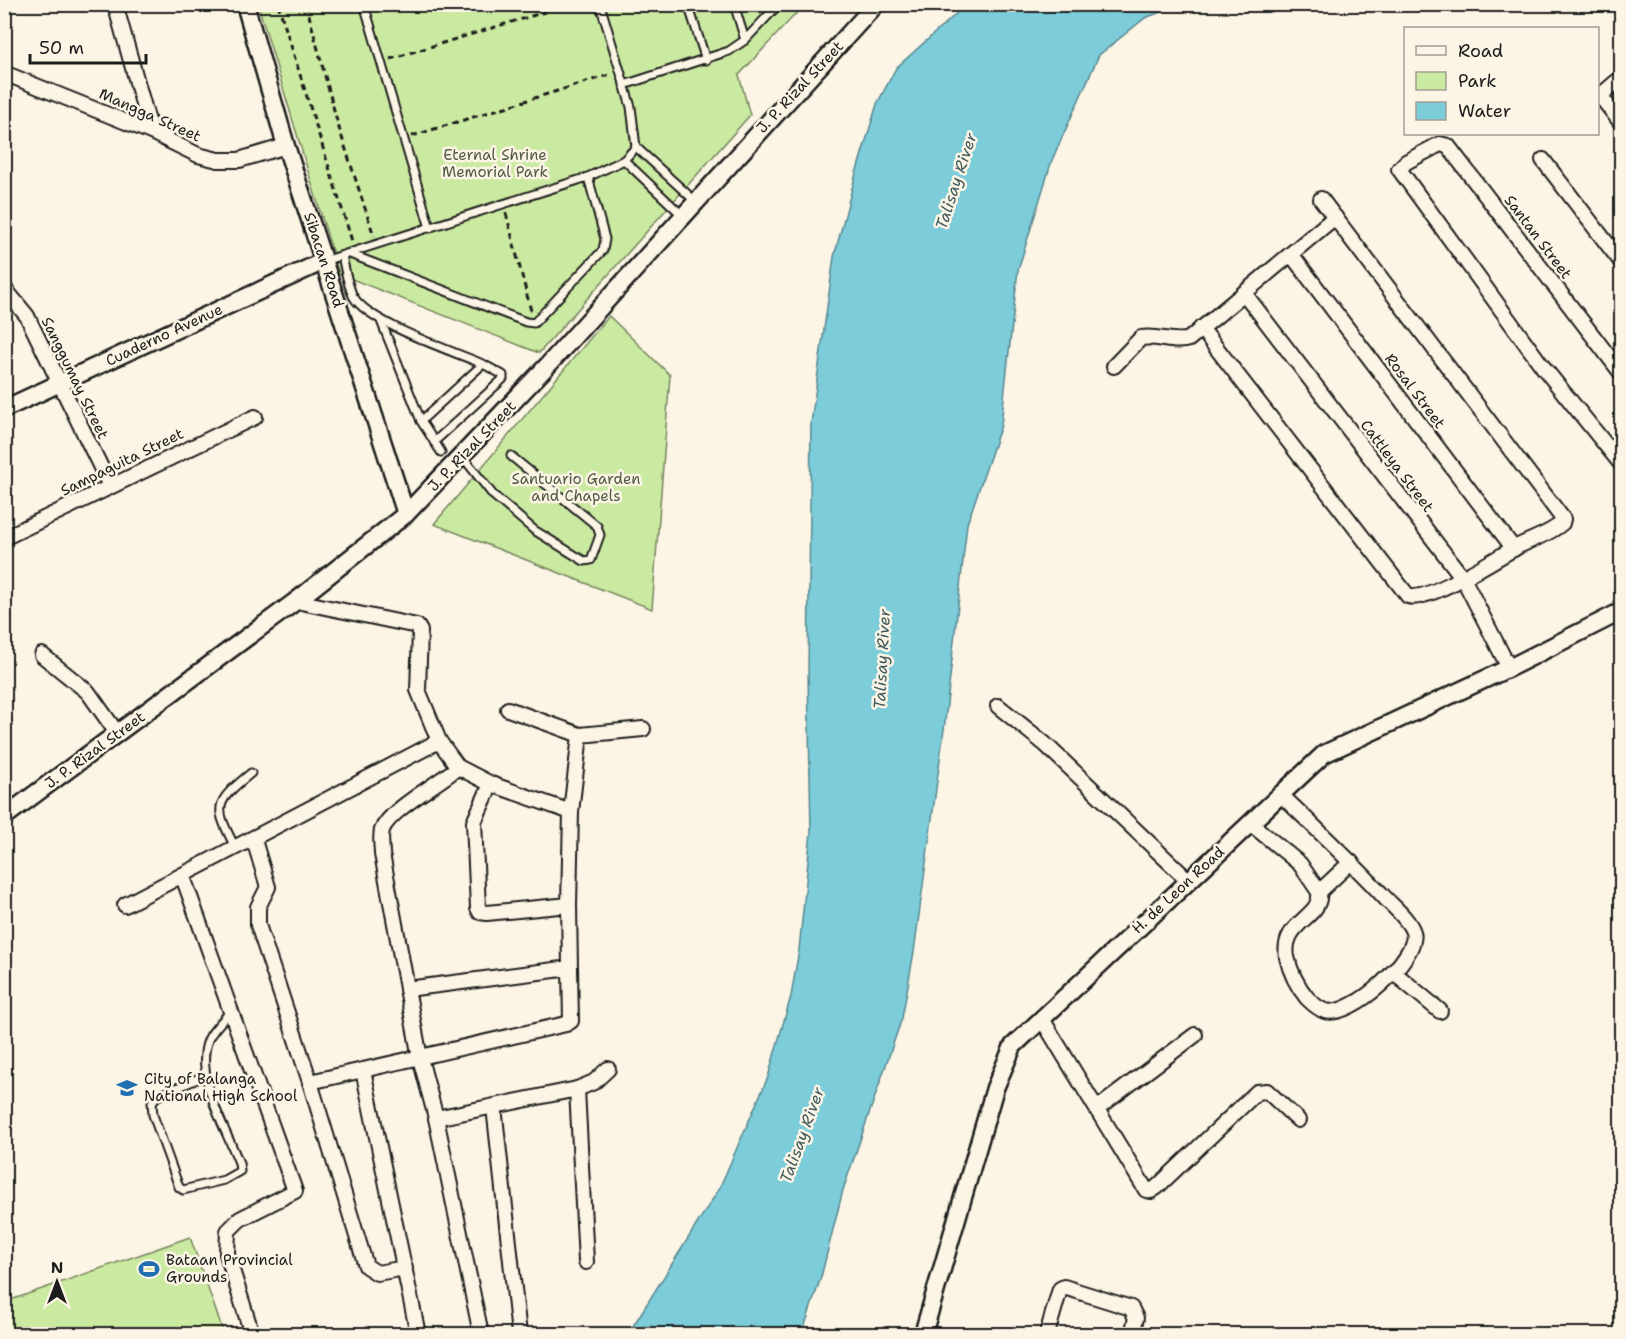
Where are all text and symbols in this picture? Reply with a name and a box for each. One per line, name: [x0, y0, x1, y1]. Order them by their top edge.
scale bar: [30, 27, 146, 65]
legend: [1404, 27, 1599, 135]
text: 50 m: [39, 36, 84, 60]
street label: J. P. Rizal Street: [752, 37, 848, 137]
text: Road: [1458, 39, 1503, 63]
text: Park: [1458, 69, 1497, 93]
street label: Mangga Street: [96, 84, 204, 146]
text: Water: [1458, 99, 1511, 123]
water label: Talisay River: [931, 130, 982, 232]
park label: Eternal Shrine Memorial Park: [442, 145, 548, 182]
street label: Santan Street: [1500, 191, 1576, 283]
street label: Sibacan Road: [299, 210, 349, 311]
street label: Cuaderno Avenue: [102, 299, 226, 371]
street label: Sanggumay Street: [37, 314, 113, 442]
street label: Rosal Street: [1380, 349, 1450, 433]
street label: J. P. Rizal Street: [423, 396, 521, 496]
street label: Cattleya Street: [1356, 416, 1438, 516]
street label: Sampaguita Street: [57, 424, 187, 500]
park label: Santuario Garden and Chapels: [512, 469, 641, 506]
water label: Talisay River: [869, 608, 895, 710]
street label: J. P. Rizal Street: [41, 707, 149, 793]
street label: H. de Leon Road: [1127, 842, 1229, 938]
place label: City of Balanga National High School: [144, 1069, 298, 1106]
school or university icon: City of Balanga National High School: [115, 1076, 139, 1100]
water label: Talisay River: [775, 1084, 829, 1186]
place label: Bataan Provincial Grounds: [166, 1250, 293, 1287]
north arrow: [27, 1252, 87, 1312]
text: N: [51, 1257, 63, 1278]
sports icon: Bataan Provincial Grounds: [137, 1257, 161, 1281]

